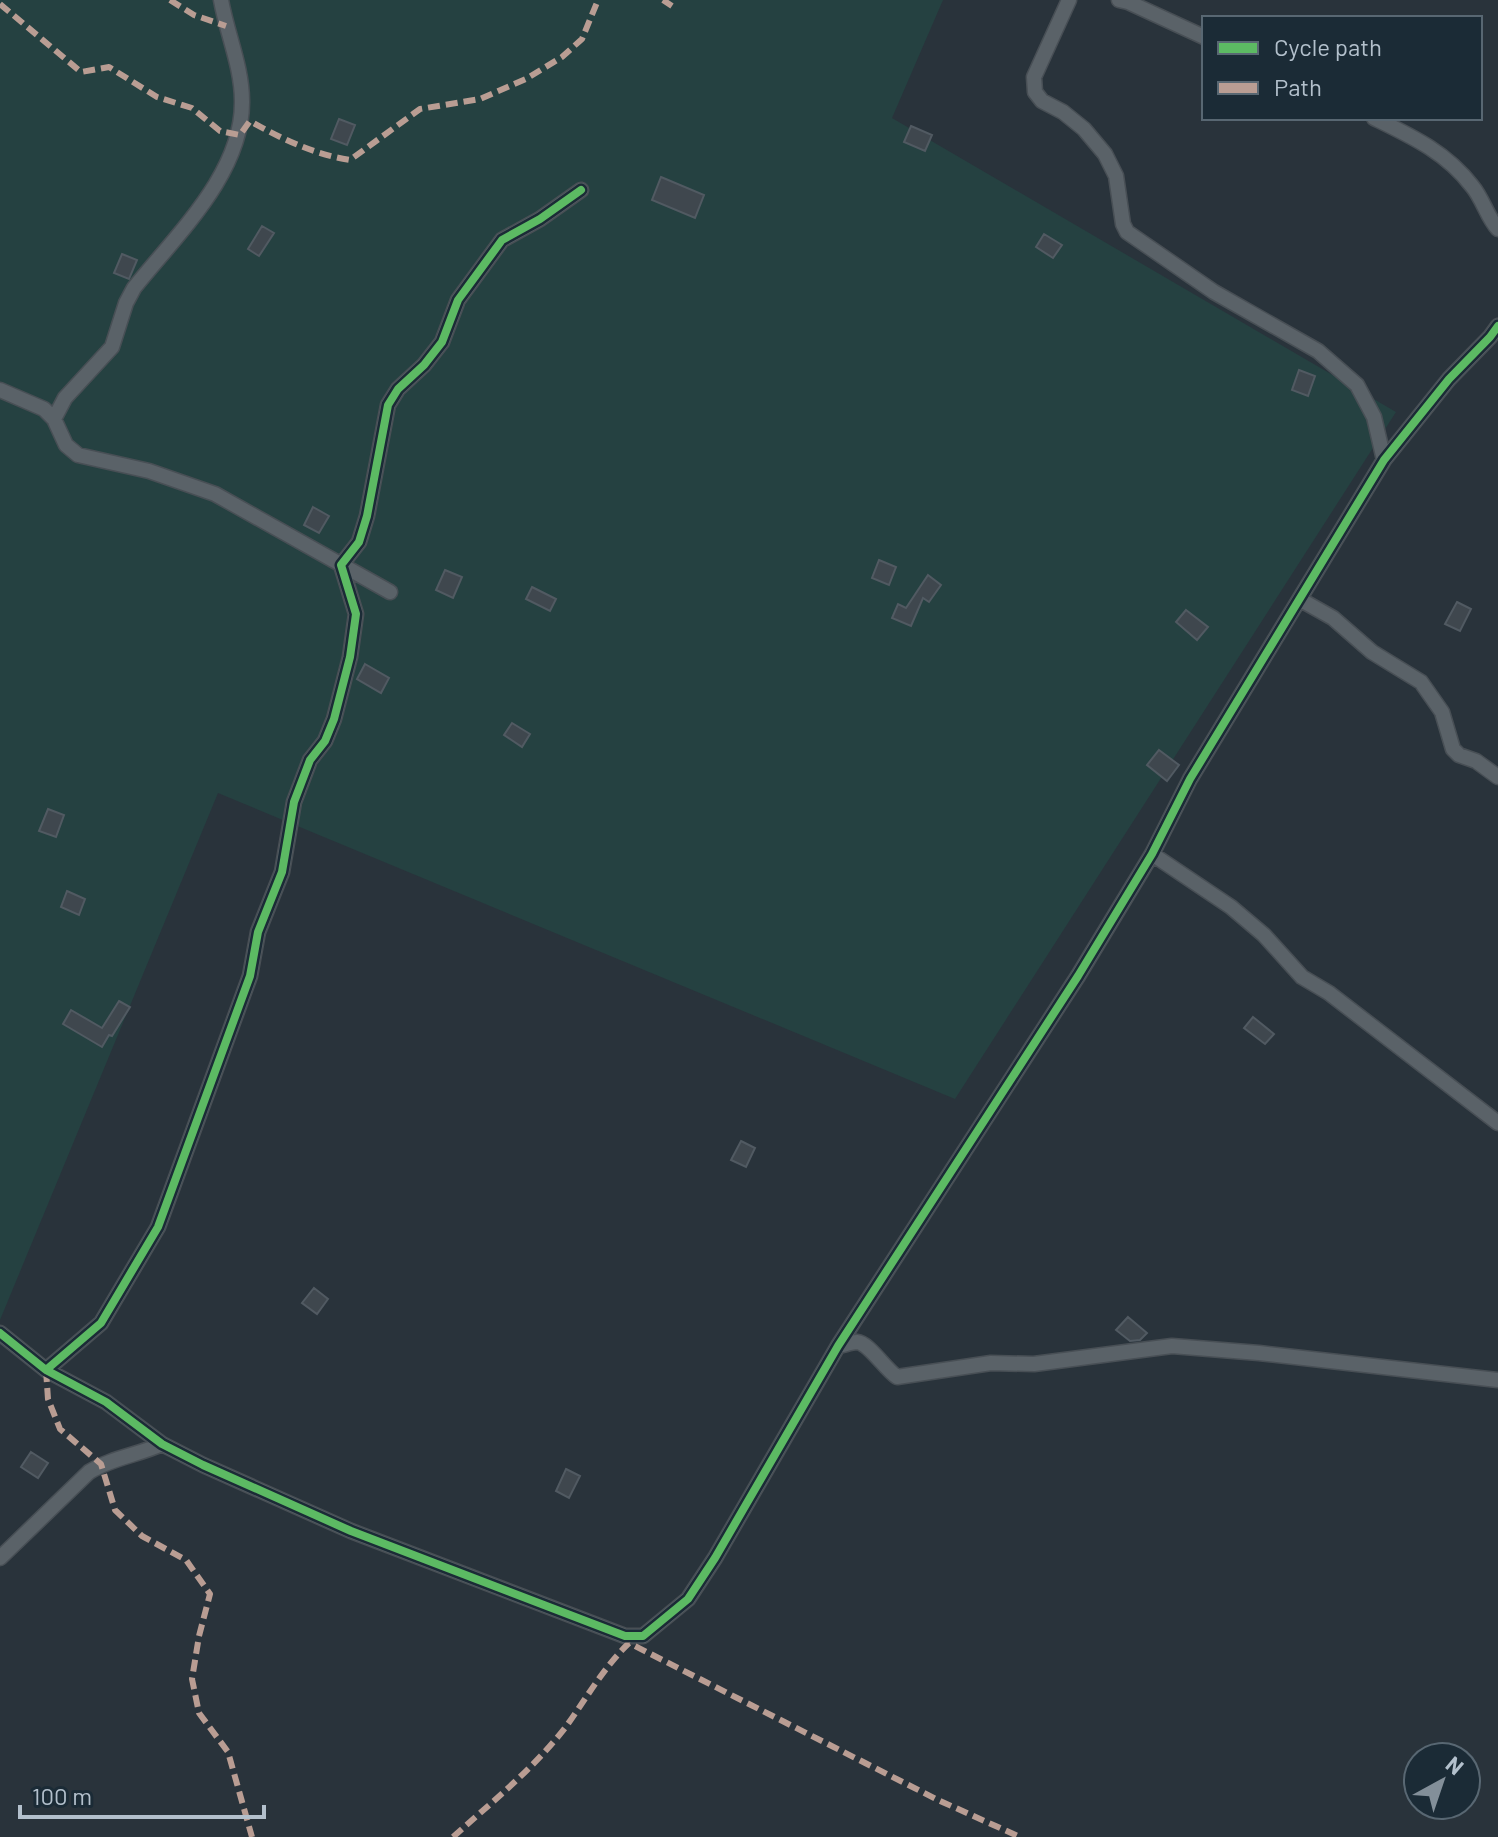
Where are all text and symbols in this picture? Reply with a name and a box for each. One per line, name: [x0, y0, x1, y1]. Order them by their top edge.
legend: [1202, 16, 1482, 120]
text: Cycle path: [1274, 32, 1382, 61]
text: Path: [1274, 72, 1322, 101]
north arrow: [1402, 1741, 1482, 1821]
text: N: [1442, 1750, 1469, 1780]
scale bar: [20, 1769, 264, 1819]
text: 100 m: [32, 1781, 92, 1810]

